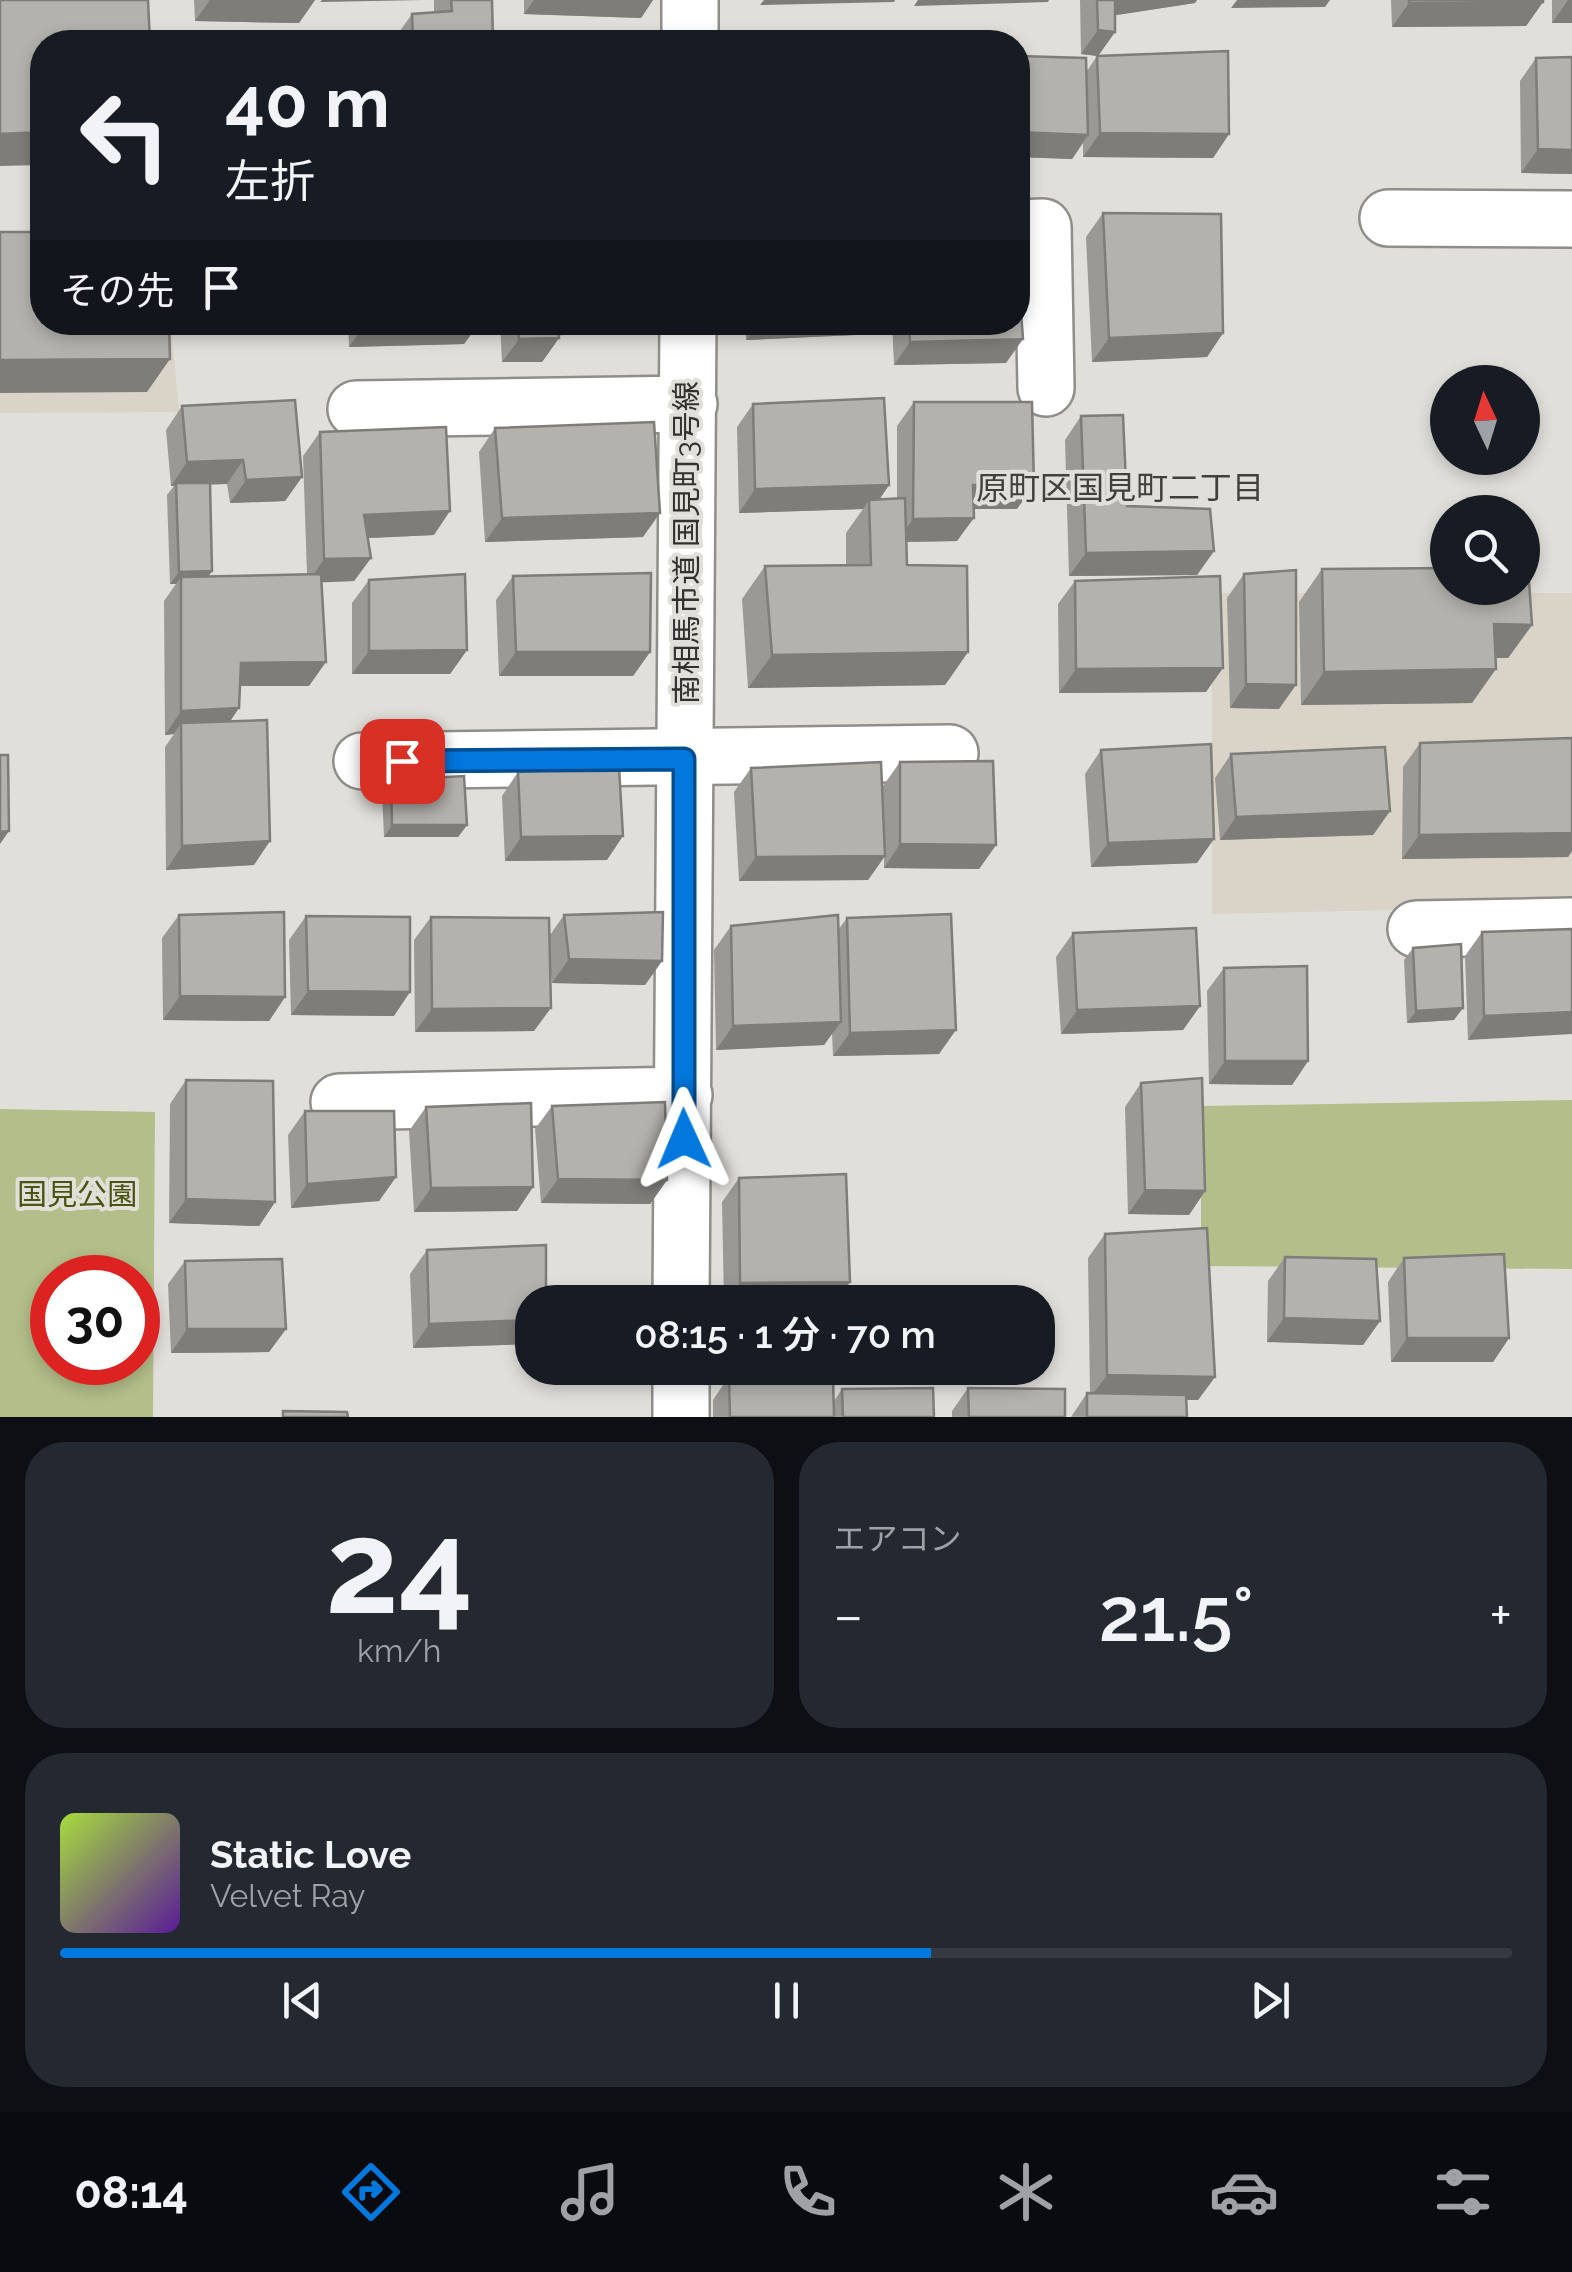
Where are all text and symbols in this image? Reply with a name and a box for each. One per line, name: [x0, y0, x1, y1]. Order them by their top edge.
text: 40 m: [225, 61, 390, 143]
icon: left: [60, 70, 190, 200]
text: 左折: [225, 155, 315, 208]
icon: arrive: [194, 260, 249, 315]
text: その先: [60, 268, 174, 313]
north arrow: [1430, 365, 1540, 475]
map controls: [1430, 365, 1540, 605]
street label: 南相馬市道 国見町3号線: [669, 381, 704, 705]
district label: 原町区国見町二丁目: [976, 469, 1264, 506]
button: search: [1430, 495, 1540, 605]
pin: [360, 719, 445, 804]
icon: arrive: [375, 734, 430, 789]
position arrow: [632, 1087, 736, 1191]
park label: 国見公園: [17, 1177, 137, 1212]
speed limit sign: 30: [30, 1255, 160, 1385]
text: 08:15 · 1 分 · 70 m: [634, 1312, 936, 1357]
text: 24: [325, 1491, 473, 1643]
text: エアコン: [834, 1520, 962, 1557]
text: 21.5°: [1099, 1570, 1253, 1659]
text: −: [834, 1583, 863, 1648]
text: +: [1489, 1583, 1512, 1648]
text: km/h: [357, 1632, 441, 1669]
text: Static Love: [210, 1832, 411, 1877]
text: Velvet Ray: [210, 1877, 365, 1914]
icon: previous: [275, 1973, 330, 2028]
icon: pause: [759, 1973, 814, 2028]
icon: next: [1243, 1973, 1298, 2028]
icon: directions: [336, 2157, 406, 2227]
icon: music: [555, 2157, 625, 2227]
icon: phone: [773, 2157, 843, 2227]
icon: climate: [991, 2157, 1061, 2227]
icon: car: [1209, 2157, 1279, 2227]
icon: filters: [1428, 2157, 1498, 2227]
text: 08:14: [74, 2166, 188, 2219]

